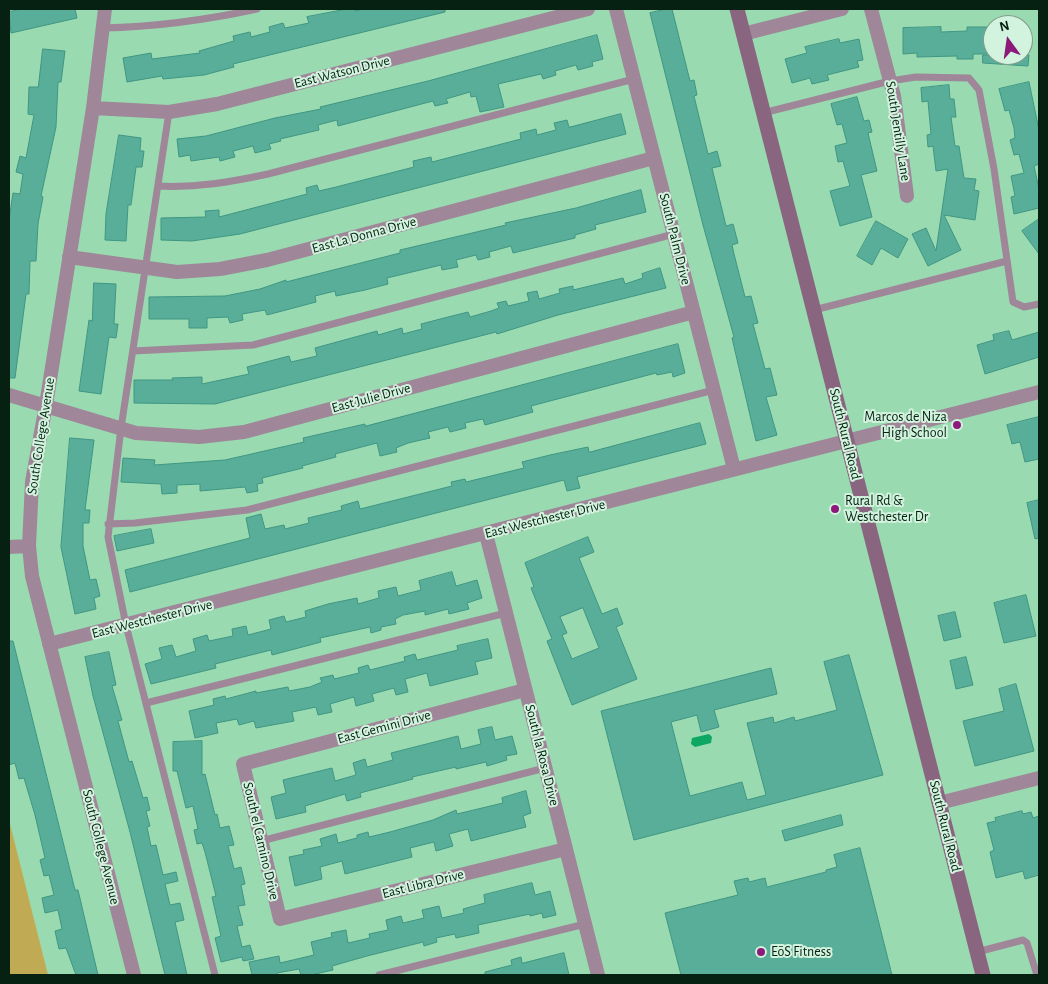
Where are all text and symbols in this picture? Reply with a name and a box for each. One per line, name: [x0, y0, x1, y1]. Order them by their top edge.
north arrow: [983, 15, 1033, 65]
text: N: [998, 18, 1011, 34]
street label: East Watson Drive: [292, 52, 392, 92]
street label: South Jentilly Lane: [882, 80, 914, 182]
street label: South Palm Drive: [655, 191, 695, 287]
street label: East La Donna Drive: [310, 213, 418, 257]
street label: South College Avenue: [23, 376, 59, 496]
street label: East Julie Drive: [330, 379, 412, 417]
street label: South Rural Road: [826, 387, 864, 481]
place label: Marcos de Niza High School: [864, 409, 947, 442]
marker: Marcos de Niza High School: [951, 419, 963, 431]
place label: Rural Rd & Westchester Dr: [845, 493, 928, 526]
street label: East Westchester Drive: [483, 496, 607, 542]
marker: Rural Rd & Westchester Dr: [829, 503, 841, 515]
street label: East Westchester Drive: [90, 596, 214, 642]
street label: South la Rosa Drive: [521, 703, 563, 807]
street label: East Gemini Drive: [335, 706, 433, 748]
street label: South Rural Road: [926, 779, 964, 873]
street label: South el Camino Drive: [239, 780, 283, 902]
street label: South College Avenue: [79, 788, 123, 906]
street label: East Libra Drive: [380, 866, 466, 902]
place label: EōS Fitness: [771, 944, 831, 960]
marker: EōS Fitness: [755, 946, 767, 958]

